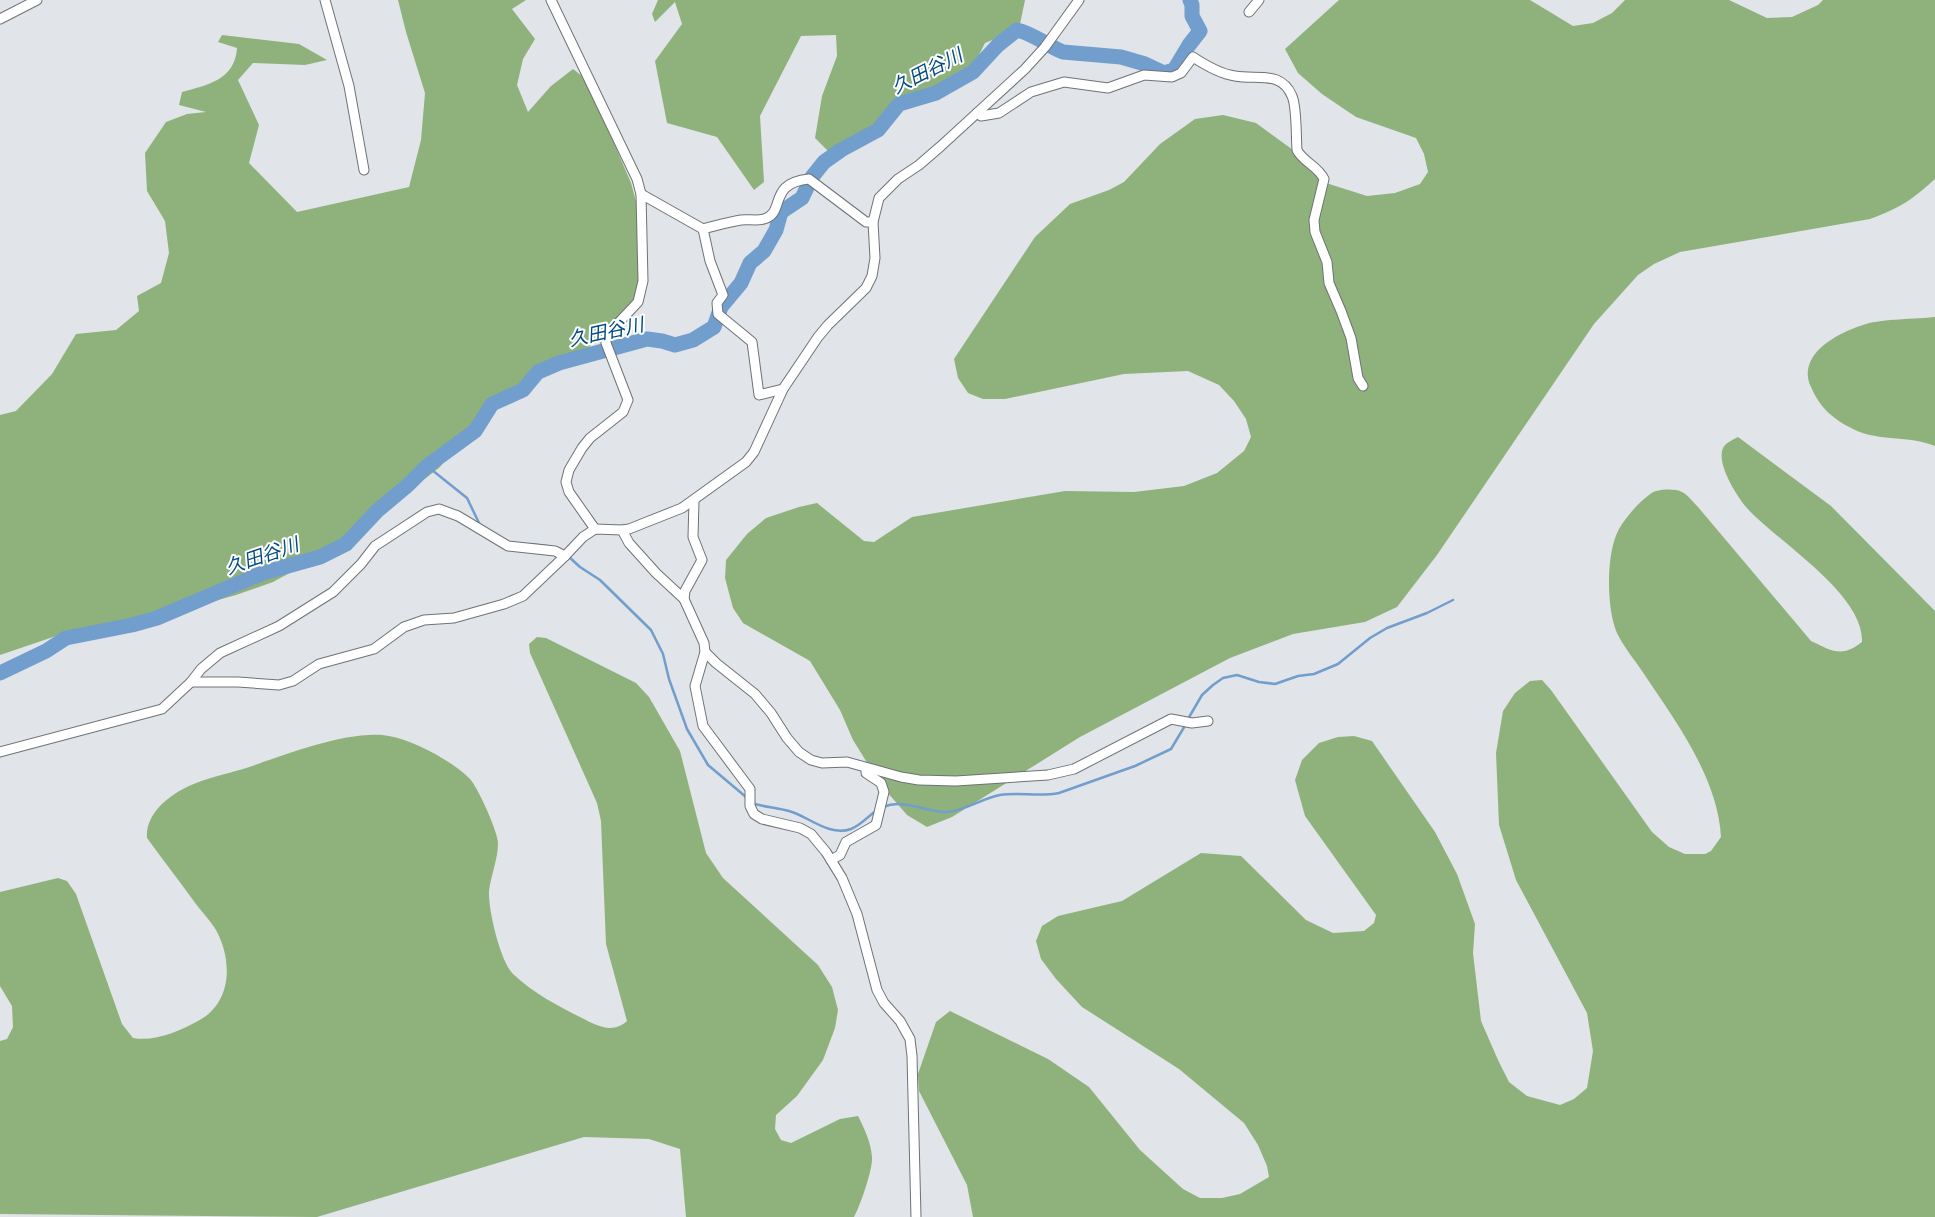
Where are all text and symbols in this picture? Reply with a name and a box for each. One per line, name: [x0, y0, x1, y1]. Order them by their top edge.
water label: 久田谷川: [887, 42, 968, 99]
water label: 久田谷川: [566, 311, 648, 352]
water label: 久田谷川: [222, 531, 304, 580]

